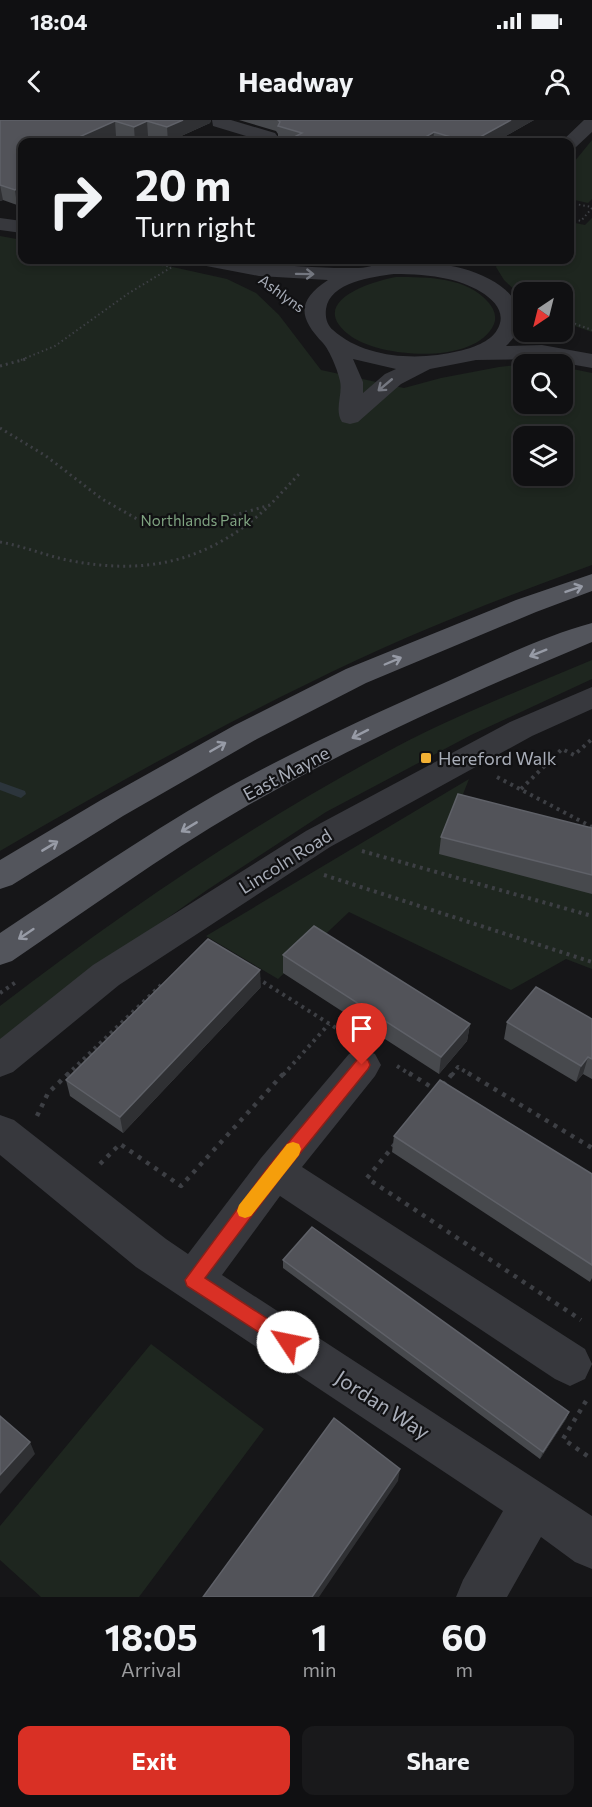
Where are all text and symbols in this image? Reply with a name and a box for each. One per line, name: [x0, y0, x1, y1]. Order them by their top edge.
text: 18:04: [30, 8, 88, 35]
icon: back: [18, 65, 51, 98]
text: Headway: [238, 65, 354, 98]
icon: person: [541, 65, 574, 98]
text: 20 m: [135, 158, 231, 210]
icon: right: [36, 162, 114, 240]
text: Turn right: [135, 210, 255, 243]
one-way arrow: [294, 268, 314, 279]
street label: Ashlyns: [255, 270, 309, 316]
north arrow: [513, 282, 573, 342]
map controls: [513, 282, 573, 486]
button: search: [513, 354, 573, 414]
one-way arrow: [377, 379, 393, 392]
button: layers: [513, 426, 573, 486]
park label: Northlands Park: [141, 511, 252, 529]
one-way arrow: [564, 582, 583, 593]
one-way arrow: [529, 648, 547, 659]
one-way arrow: [383, 654, 401, 666]
one-way arrow: [352, 729, 370, 741]
one-way arrow: [209, 741, 226, 753]
street label: East Mayne: [239, 741, 333, 805]
place label: Hereford Walk: [438, 747, 557, 769]
marker: Hereford Walk: [419, 751, 433, 765]
one-way arrow: [181, 822, 198, 834]
street label: Lincoln Road: [235, 824, 335, 898]
one-way arrow: [41, 839, 58, 851]
one-way arrow: [18, 928, 34, 940]
pin: [336, 1003, 387, 1065]
icon: arrive: [345, 1012, 378, 1045]
position arrow: [256, 1310, 320, 1374]
street label: Jordan Way: [331, 1364, 435, 1444]
text: 18:05: [105, 1614, 198, 1658]
text: 1: [311, 1614, 328, 1658]
text: 60: [441, 1614, 487, 1658]
text: Arrival: [121, 1657, 181, 1681]
text: min: [302, 1657, 336, 1681]
text: m: [455, 1657, 473, 1681]
button: Exit: [18, 1726, 290, 1795]
button: Share: [302, 1726, 574, 1795]

